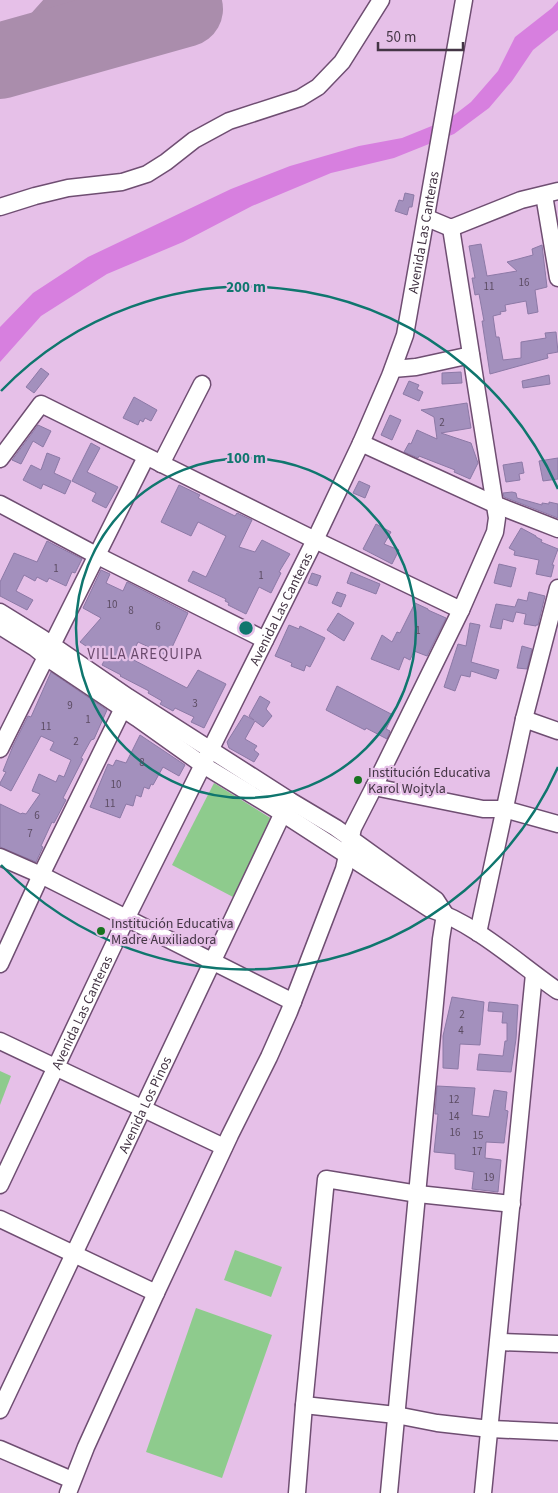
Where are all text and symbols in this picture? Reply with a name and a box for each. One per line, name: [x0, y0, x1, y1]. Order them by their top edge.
scale bar: [378, 20, 463, 52]
text: 50 m: [386, 27, 416, 48]
street label: Avenida Las Canteras: [403, 170, 445, 295]
house number: 16: [519, 275, 530, 290]
text: 200 m: [226, 277, 266, 298]
house number: 11: [484, 279, 494, 294]
house number: 2: [439, 415, 445, 430]
text: 100 m: [226, 448, 266, 469]
street label: Avenida Las Canteras: [245, 549, 318, 669]
house number: 1: [53, 561, 59, 576]
house number: 1: [258, 568, 264, 583]
house number: 10: [107, 597, 117, 612]
house number: 8: [128, 603, 134, 618]
house number: 6: [155, 619, 161, 634]
centre of rings: [237, 619, 255, 637]
house number: 1: [415, 623, 421, 638]
district label: VILLA AREQUIPA: [87, 644, 203, 665]
house number: 3: [192, 696, 198, 711]
house number: 9: [67, 698, 73, 713]
house number: 1: [85, 712, 91, 727]
house number: 11: [41, 719, 51, 734]
house number: 2: [73, 734, 79, 749]
house number: 8: [139, 755, 145, 770]
place label: Institución Educativa Karol Wojtyla: [368, 763, 491, 799]
marker: Institución Educativa Karol Wojtyla: [352, 774, 364, 786]
house number: 10: [111, 777, 121, 792]
house number: 11: [105, 796, 115, 811]
house number: 6: [34, 808, 40, 823]
house number: 7: [27, 826, 33, 841]
place label: Institución Educativa Madre Auxiliadora: [111, 914, 234, 950]
marker: Institución Educativa Madre Auxiliadora: [95, 925, 107, 937]
street label: Avenida Las Canteras: [47, 952, 118, 1073]
house number: 2: [459, 1007, 465, 1022]
house number: 4: [458, 1023, 464, 1038]
street label: Avenida Los Pinos: [114, 1053, 177, 1157]
house number: 12: [449, 1092, 459, 1107]
house number: 14: [449, 1109, 460, 1124]
house number: 16: [450, 1125, 461, 1140]
house number: 15: [473, 1128, 483, 1143]
house number: 17: [472, 1144, 482, 1159]
house number: 19: [484, 1170, 494, 1185]

